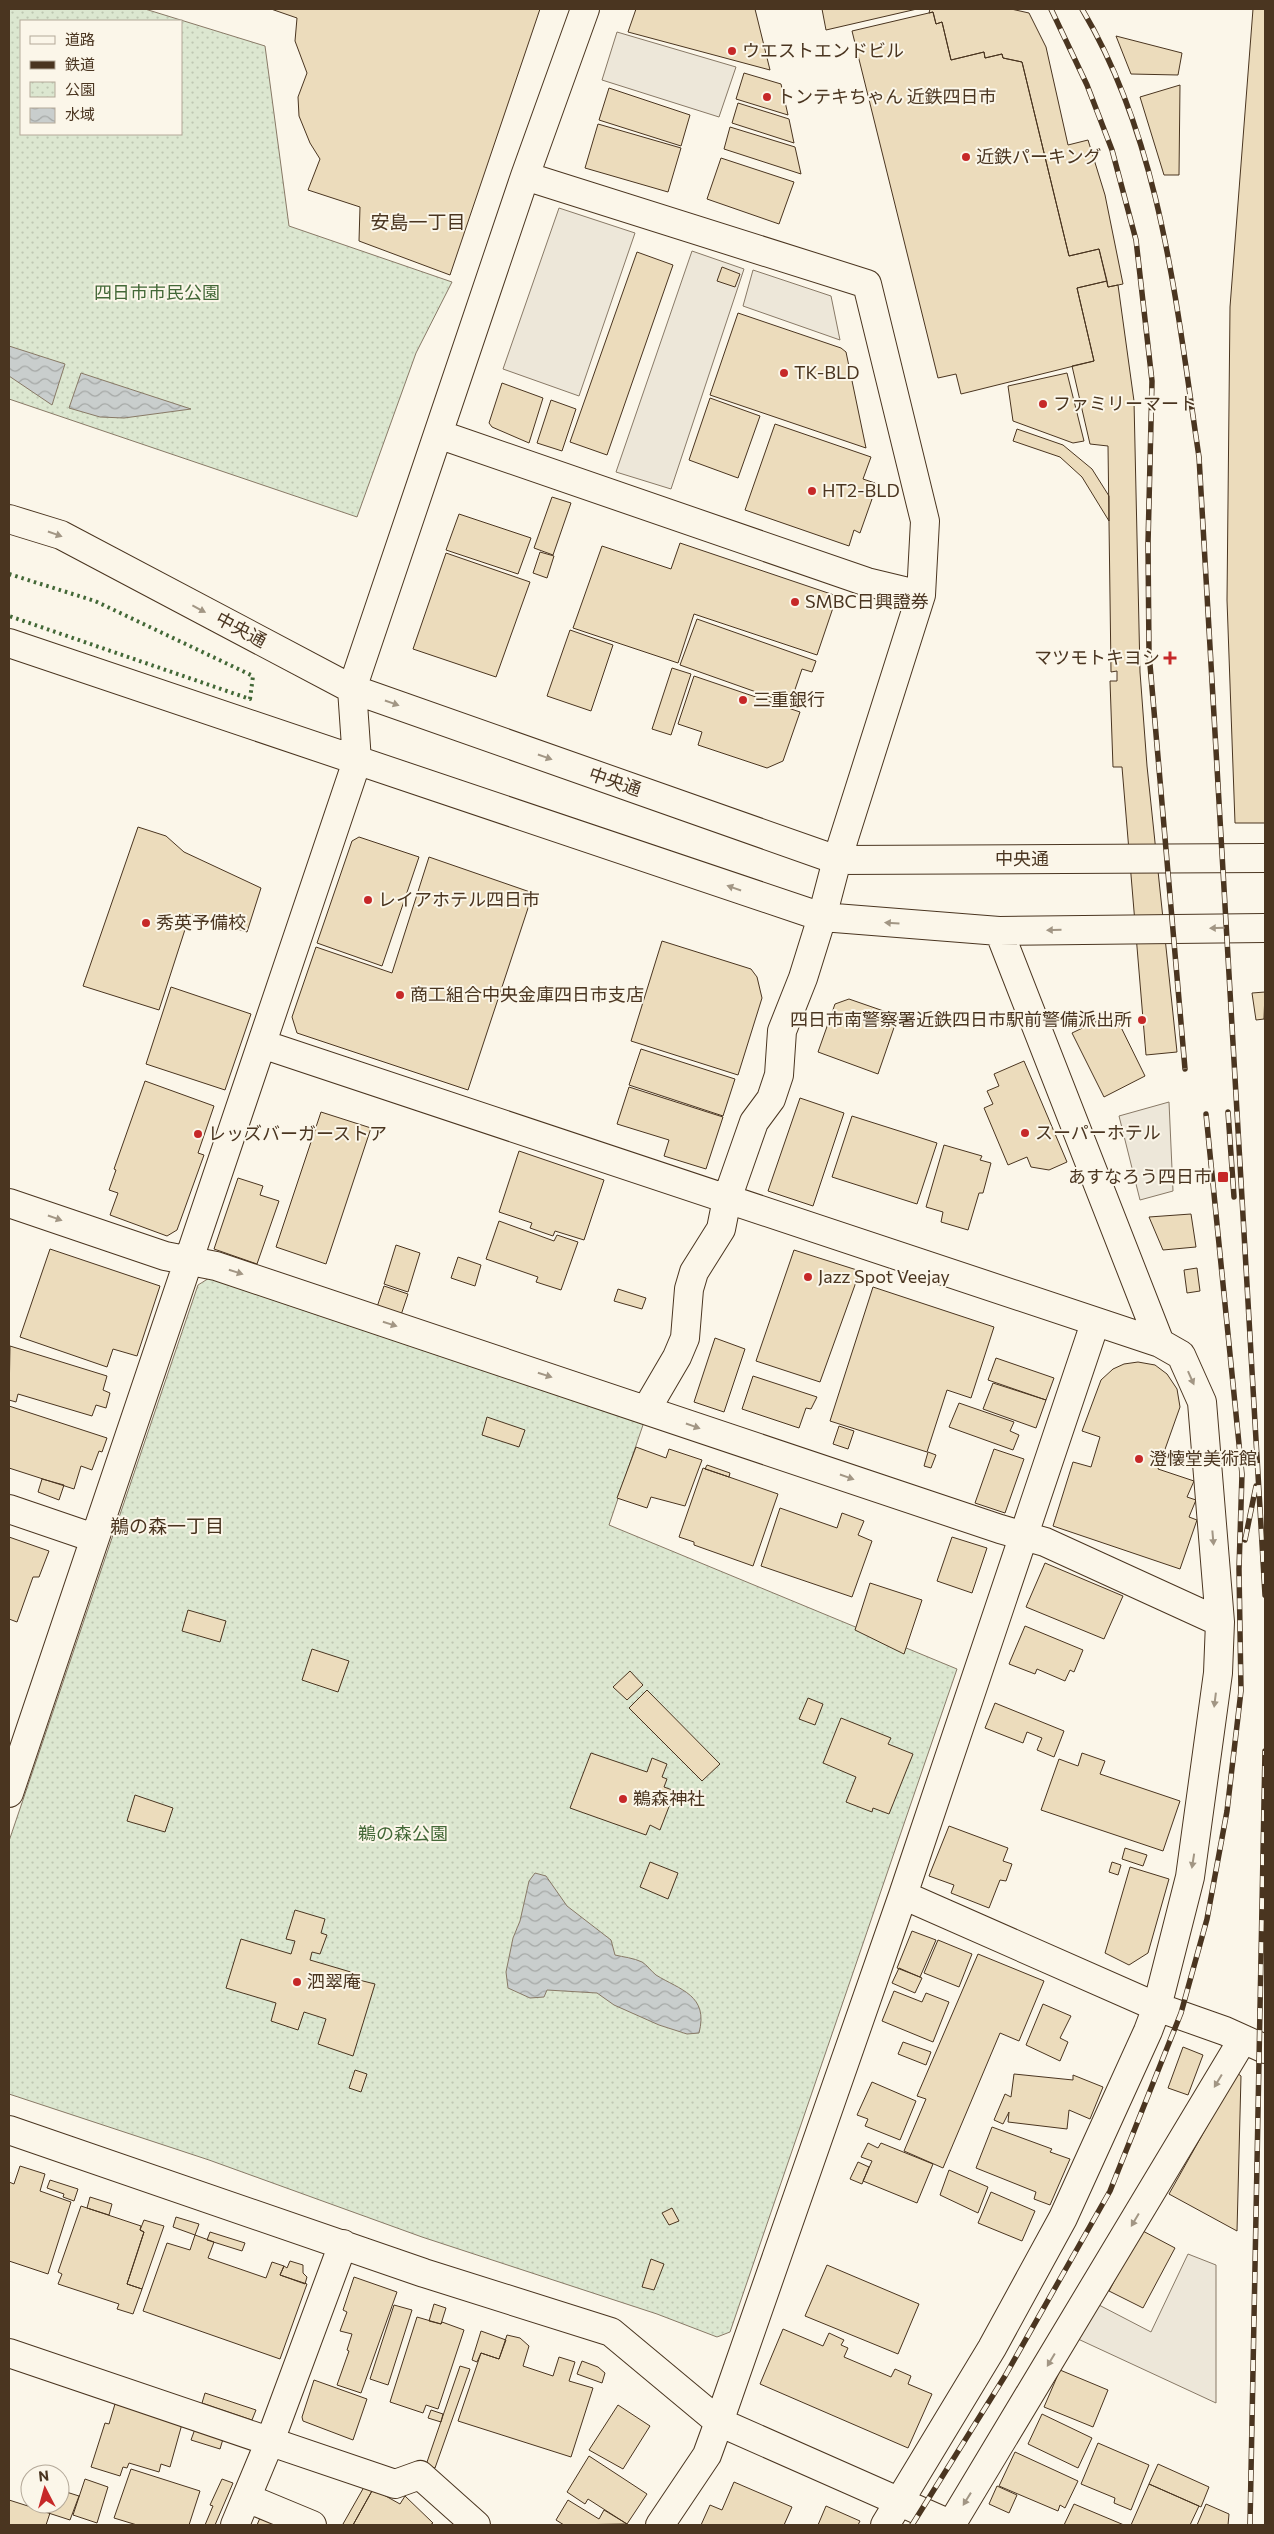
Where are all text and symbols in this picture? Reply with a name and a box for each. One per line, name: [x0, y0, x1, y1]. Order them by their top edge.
legend: [20, 20, 182, 135]
text: 道路: [65, 30, 95, 48]
place label: ウエストエンドビル: [742, 39, 904, 61]
marker: ウエストエンドビル: [726, 45, 738, 57]
text: 鉄道: [65, 55, 95, 73]
text: 公園: [65, 80, 95, 98]
place label: トンテキちゃん 近鉄四日市: [777, 85, 996, 107]
marker: トンテキちゃん 近鉄四日市: [761, 91, 773, 103]
text: 水域: [65, 105, 95, 123]
place label: 近鉄パーキング: [976, 145, 1101, 167]
marker: 近鉄パーキング: [960, 151, 972, 163]
district label: 安島一丁目: [370, 210, 466, 233]
park label: 四日市市民公園: [94, 281, 220, 303]
place label: TK-BLD: [794, 361, 859, 383]
marker: TK-BLD: [778, 367, 790, 379]
place label: ファミリーマート: [1053, 392, 1197, 414]
marker: ファミリーマート: [1037, 398, 1049, 410]
place label: HT2-BLD: [822, 479, 900, 501]
marker: HT2-BLD: [806, 485, 818, 497]
one-way arrow: [48, 530, 63, 538]
place label: SMBC日興證券: [805, 590, 929, 612]
marker: SMBC日興證券: [789, 596, 801, 608]
one-way arrow: [193, 604, 206, 613]
street label: 中央通: [212, 607, 270, 652]
place label: マツモトキヨシ: [1034, 646, 1160, 668]
marker: マツモトキヨシ: [1164, 652, 1176, 664]
place label: 三重銀行: [753, 688, 825, 710]
marker: 三重銀行: [737, 694, 749, 706]
one-way arrow: [385, 699, 400, 707]
one-way arrow: [538, 754, 553, 761]
street label: 中央通: [586, 762, 644, 800]
street label: 中央通: [995, 847, 1049, 869]
one-way arrow: [727, 884, 742, 891]
place label: レイアホテル四日市: [378, 888, 540, 910]
marker: レイアホテル四日市: [362, 894, 374, 906]
place label: 秀英予備校: [156, 911, 246, 933]
marker: 秀英予備校: [140, 917, 152, 929]
one-way arrow: [884, 918, 900, 926]
one-way arrow: [1208, 924, 1224, 932]
one-way arrow: [1046, 926, 1062, 934]
place label: 商工組合中央金庫四日市支店: [410, 983, 644, 1005]
marker: 商工組合中央金庫四日市支店: [394, 989, 406, 1001]
place label: 四日市南警察署近鉄四日市駅前警備派出所: [790, 1008, 1132, 1030]
marker: 四日市南警察署近鉄四日市駅前警備派出所: [1136, 1014, 1148, 1026]
place label: スーパーホテル: [1035, 1121, 1161, 1143]
place label: レッズバーガーストア: [208, 1122, 387, 1144]
marker: スーパーホテル: [1019, 1127, 1031, 1139]
marker: レッズバーガーストア: [192, 1128, 204, 1140]
place label: あすなろう四日市: [1068, 1165, 1212, 1187]
marker: あすなろう四日市: [1216, 1170, 1230, 1184]
one-way arrow: [48, 1214, 63, 1222]
place label: Jazz Spot Veejay: [818, 1265, 950, 1287]
one-way arrow: [229, 1269, 244, 1277]
marker: Jazz Spot Veejay: [802, 1271, 814, 1283]
one-way arrow: [383, 1321, 398, 1328]
one-way arrow: [1188, 1371, 1196, 1385]
one-way arrow: [537, 1372, 552, 1380]
one-way arrow: [685, 1422, 700, 1430]
place label: 澄懐堂美術館: [1149, 1447, 1257, 1469]
marker: 澄懐堂美術館: [1133, 1453, 1145, 1465]
one-way arrow: [839, 1474, 854, 1482]
district label: 鵜の森一丁目: [110, 1514, 224, 1537]
one-way arrow: [1209, 1530, 1217, 1546]
one-way arrow: [1210, 1692, 1218, 1708]
place label: 鵜森神社: [633, 1787, 705, 1809]
marker: 鵜森神社: [617, 1793, 629, 1805]
park label: 鵜の森公園: [358, 1822, 448, 1844]
one-way arrow: [1188, 1853, 1196, 1869]
place label: 泗翠庵: [307, 1970, 361, 1992]
marker: 泗翠庵: [291, 1976, 303, 1988]
one-way arrow: [1214, 2074, 1223, 2087]
one-way arrow: [1130, 2214, 1139, 2227]
one-way arrow: [1047, 2353, 1056, 2366]
north arrow: [20, 2464, 70, 2514]
text: N: [37, 2467, 50, 2485]
one-way arrow: [963, 2492, 972, 2505]

